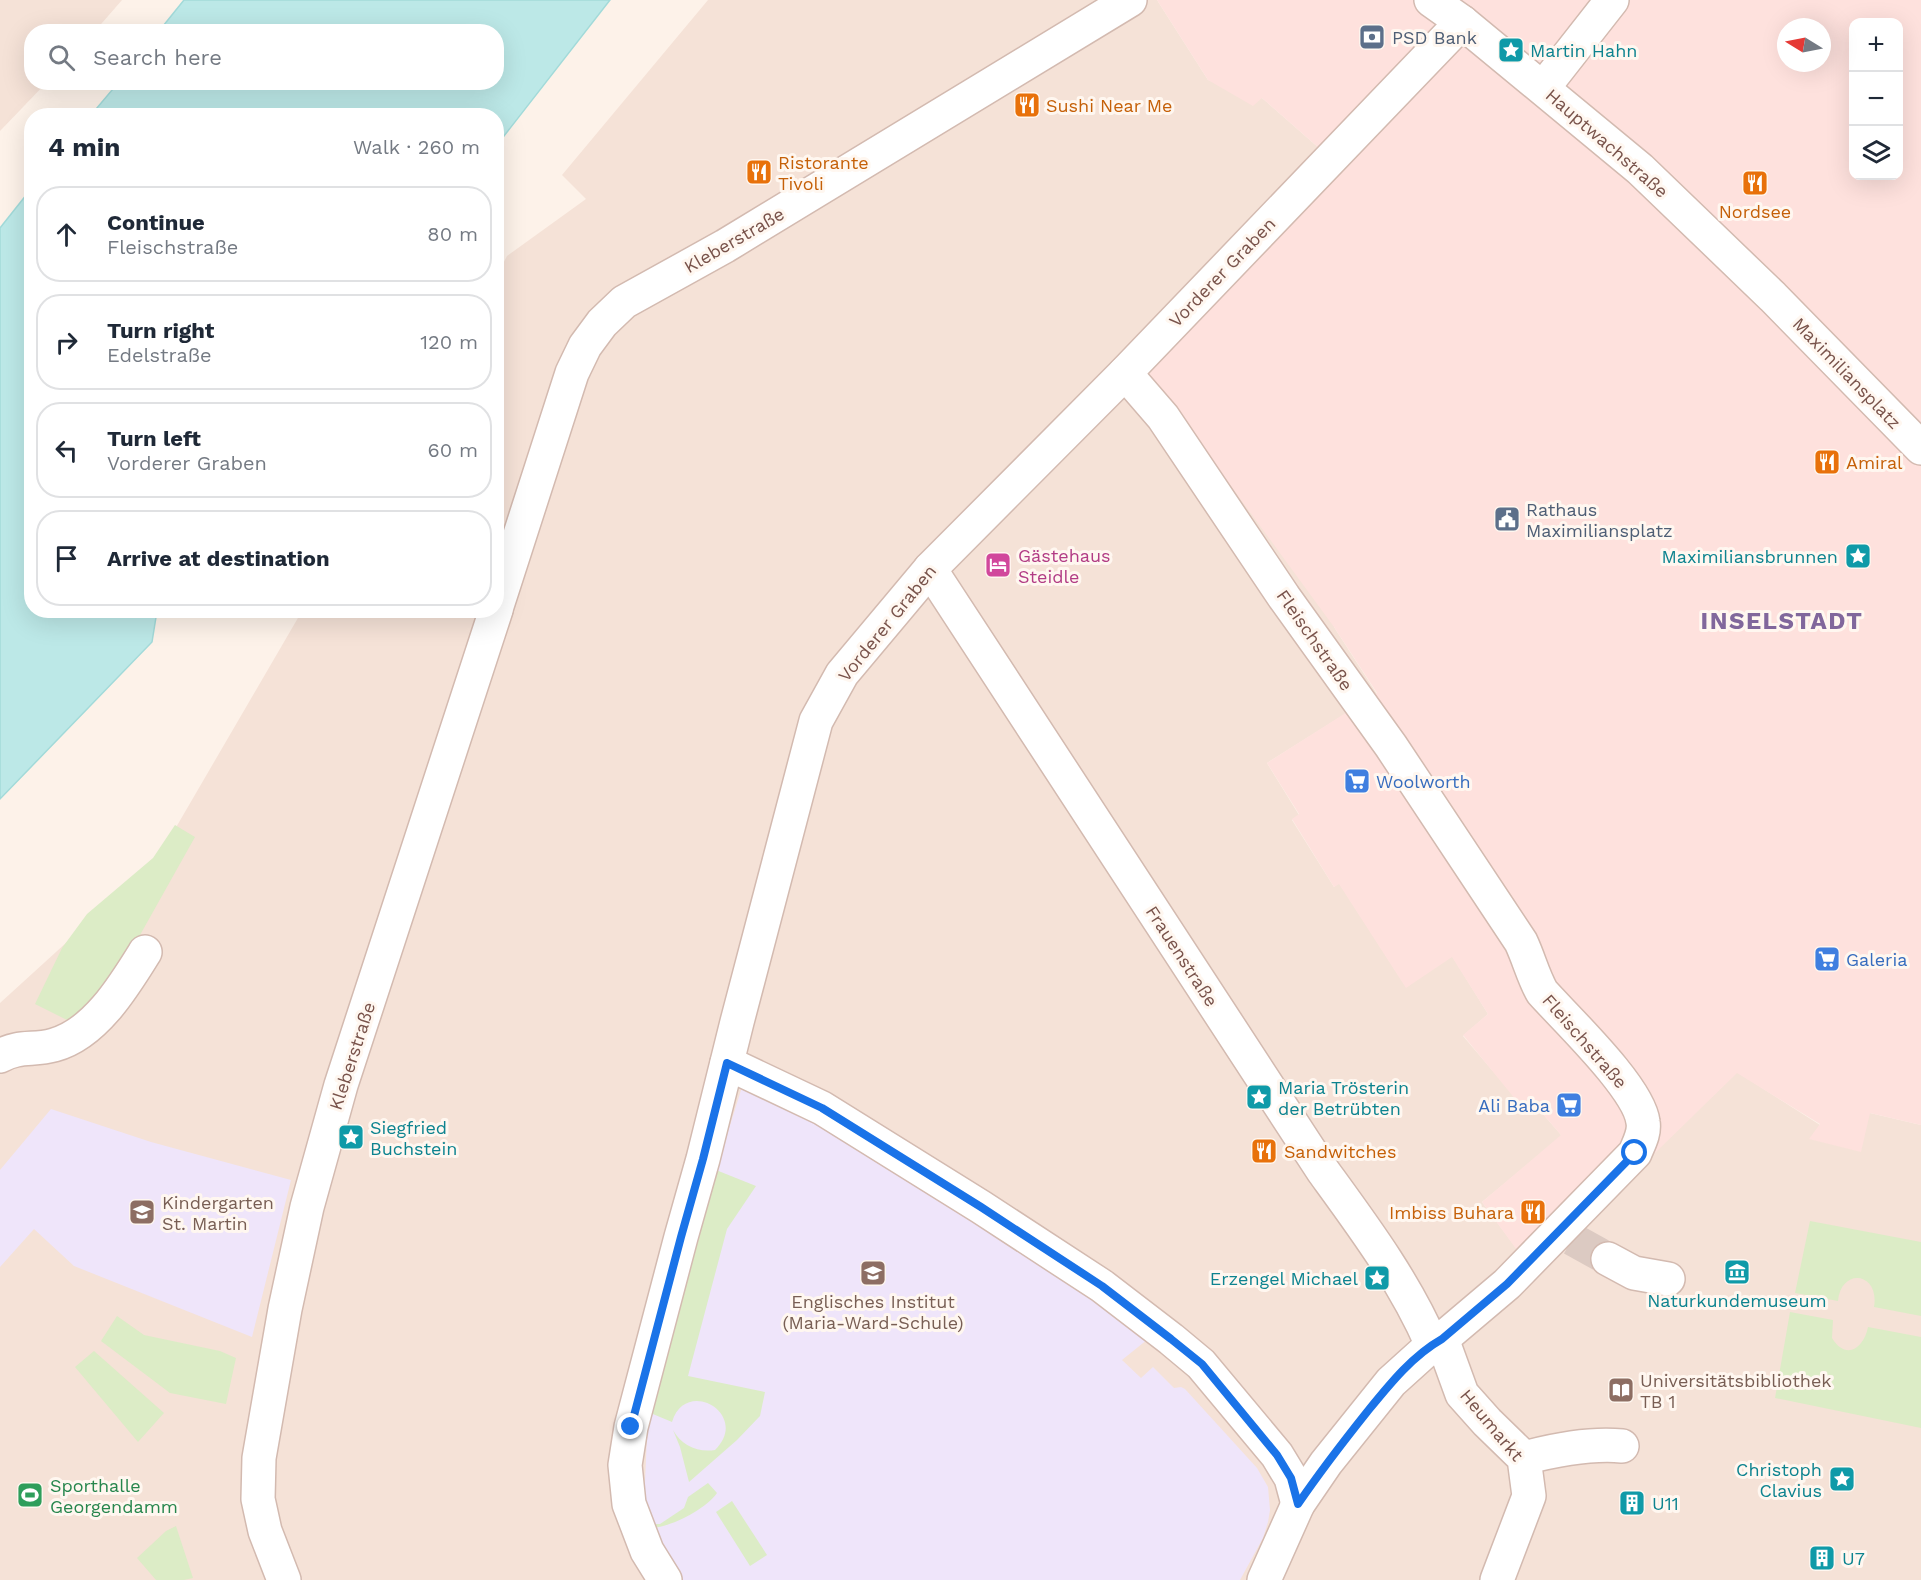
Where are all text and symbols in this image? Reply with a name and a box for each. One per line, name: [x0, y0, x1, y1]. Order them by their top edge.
north arrow: [1777, 18, 1831, 72]
map controls: [1849, 18, 1903, 180]
button: +: [1849, 18, 1903, 72]
bank icon: PSD Bank: [1357, 22, 1387, 52]
search box: [24, 24, 504, 90]
place label: PSD Bank: [1392, 27, 1477, 48]
place icon: Martin Hahn: [1496, 35, 1526, 65]
place label: Martin Hahn: [1530, 40, 1637, 61]
icon: search: [45, 41, 78, 74]
text: Search here: [93, 45, 222, 70]
button: −: [1849, 72, 1903, 126]
street label: Hauptwachstraße: [1542, 84, 1672, 202]
restaurant icon: Sushi Near Me: [1012, 90, 1042, 120]
place label: Sushi Near Me: [1046, 95, 1172, 116]
button: layers: [1849, 126, 1903, 180]
text: 4 min: [48, 132, 120, 162]
text: Walk · 260 m: [353, 135, 480, 159]
place label: Ristorante Tivoli: [778, 152, 869, 194]
restaurant icon: Ristorante Tivoli: [744, 157, 774, 187]
restaurant icon: Nordsee: [1740, 168, 1770, 198]
place label: Nordsee: [1719, 201, 1791, 222]
street label: Kleberstraße: [680, 203, 788, 277]
text: Continue: [107, 210, 205, 235]
street label: Vorderer Graben: [1164, 213, 1280, 331]
icon: ahead: [50, 218, 83, 251]
text: 80 m: [427, 222, 478, 246]
text: Fleischstraße: [107, 235, 238, 259]
street label: Maximiliansplatz: [1789, 313, 1905, 433]
text: Turn right: [107, 318, 214, 343]
icon: right: [50, 326, 83, 359]
text: 120 m: [420, 330, 478, 354]
text: Edelstraße: [107, 343, 212, 367]
text: Turn left: [107, 426, 201, 451]
icon: left: [50, 434, 83, 467]
text: 60 m: [428, 438, 478, 462]
restaurant icon: Amiral: [1812, 447, 1842, 477]
text: Vorderer Graben: [107, 451, 267, 475]
place label: Amiral: [1846, 452, 1903, 473]
place label: Rathaus Maximiliansplatz: [1526, 499, 1673, 541]
public building icon: Rathaus Maximiliansplatz: [1492, 504, 1522, 534]
place icon: Maximiliansbrunnen: [1843, 541, 1873, 571]
icon: arrive: [50, 542, 83, 575]
place label: Gästehaus Steidle: [1018, 545, 1111, 587]
text: Arrive at destination: [107, 546, 330, 571]
place label: Maximiliansbrunnen: [1662, 546, 1838, 567]
hotel icon: Gästehaus Steidle: [983, 550, 1013, 580]
street label: Vorderer Graben: [834, 560, 940, 686]
street label: Fleischstraße: [1273, 586, 1357, 694]
district label: INSELSTADT: [1701, 607, 1863, 635]
supermarket icon: Woolworth: [1342, 766, 1372, 796]
place label: Woolworth: [1376, 771, 1471, 792]
street label: Frauenstraße: [1142, 902, 1222, 1010]
supermarket icon: Galeria: [1812, 944, 1842, 974]
place label: Galeria: [1846, 949, 1907, 970]
street label: Fleischstraße: [1538, 990, 1632, 1092]
street label: Kleberstraße: [325, 999, 379, 1113]
place label: Maria Trösterin der Betrübten: [1278, 1077, 1409, 1119]
place icon: Maria Trösterin der Betrübten: [1244, 1082, 1274, 1112]
supermarket icon: Ali Baba: [1554, 1090, 1584, 1120]
place label: Ali Baba: [1478, 1095, 1550, 1116]
place label: Siegfried Buchstein: [370, 1117, 457, 1159]
place icon: Siegfried Buchstein: [336, 1122, 366, 1152]
restaurant icon: Sandwitches: [1249, 1136, 1279, 1166]
route start: [1621, 1139, 1647, 1165]
place label: Sandwitches: [1284, 1141, 1396, 1162]
place label: Kindergarten St. Martin: [162, 1192, 274, 1234]
school or university icon: Kindergarten St. Martin: [127, 1197, 157, 1227]
restaurant icon: Imbiss Buhara: [1518, 1197, 1548, 1227]
place label: Imbiss Buhara: [1389, 1202, 1514, 1223]
museum icon: Naturkundemuseum: [1722, 1257, 1752, 1287]
school or university icon: Englisches Institut (Maria-Ward-Schule): [858, 1258, 888, 1288]
place icon: Erzengel Michael: [1362, 1263, 1392, 1293]
place label: Erzengel Michael: [1210, 1268, 1358, 1289]
place label: Naturkundemuseum: [1647, 1290, 1827, 1311]
place label: Englisches Institut (Maria-Ward-Schule): [782, 1291, 964, 1333]
place label: Universitätsbibliothek TB 1: [1640, 1370, 1832, 1412]
library icon: Universitätsbibliothek TB 1: [1606, 1375, 1636, 1405]
street label: Heumarkt: [1456, 1385, 1528, 1465]
route end: [617, 1413, 643, 1439]
place label: Christoph Clavius: [1736, 1459, 1822, 1501]
place icon: Christoph Clavius: [1827, 1464, 1857, 1494]
place label: Sporthalle Georgendamm: [50, 1475, 178, 1517]
sports icon: Sporthalle Georgendamm: [15, 1480, 45, 1510]
building icon: U11: [1617, 1488, 1647, 1518]
place label: U11: [1652, 1493, 1679, 1514]
building icon: U7: [1807, 1543, 1837, 1573]
place label: U7: [1842, 1548, 1865, 1569]

